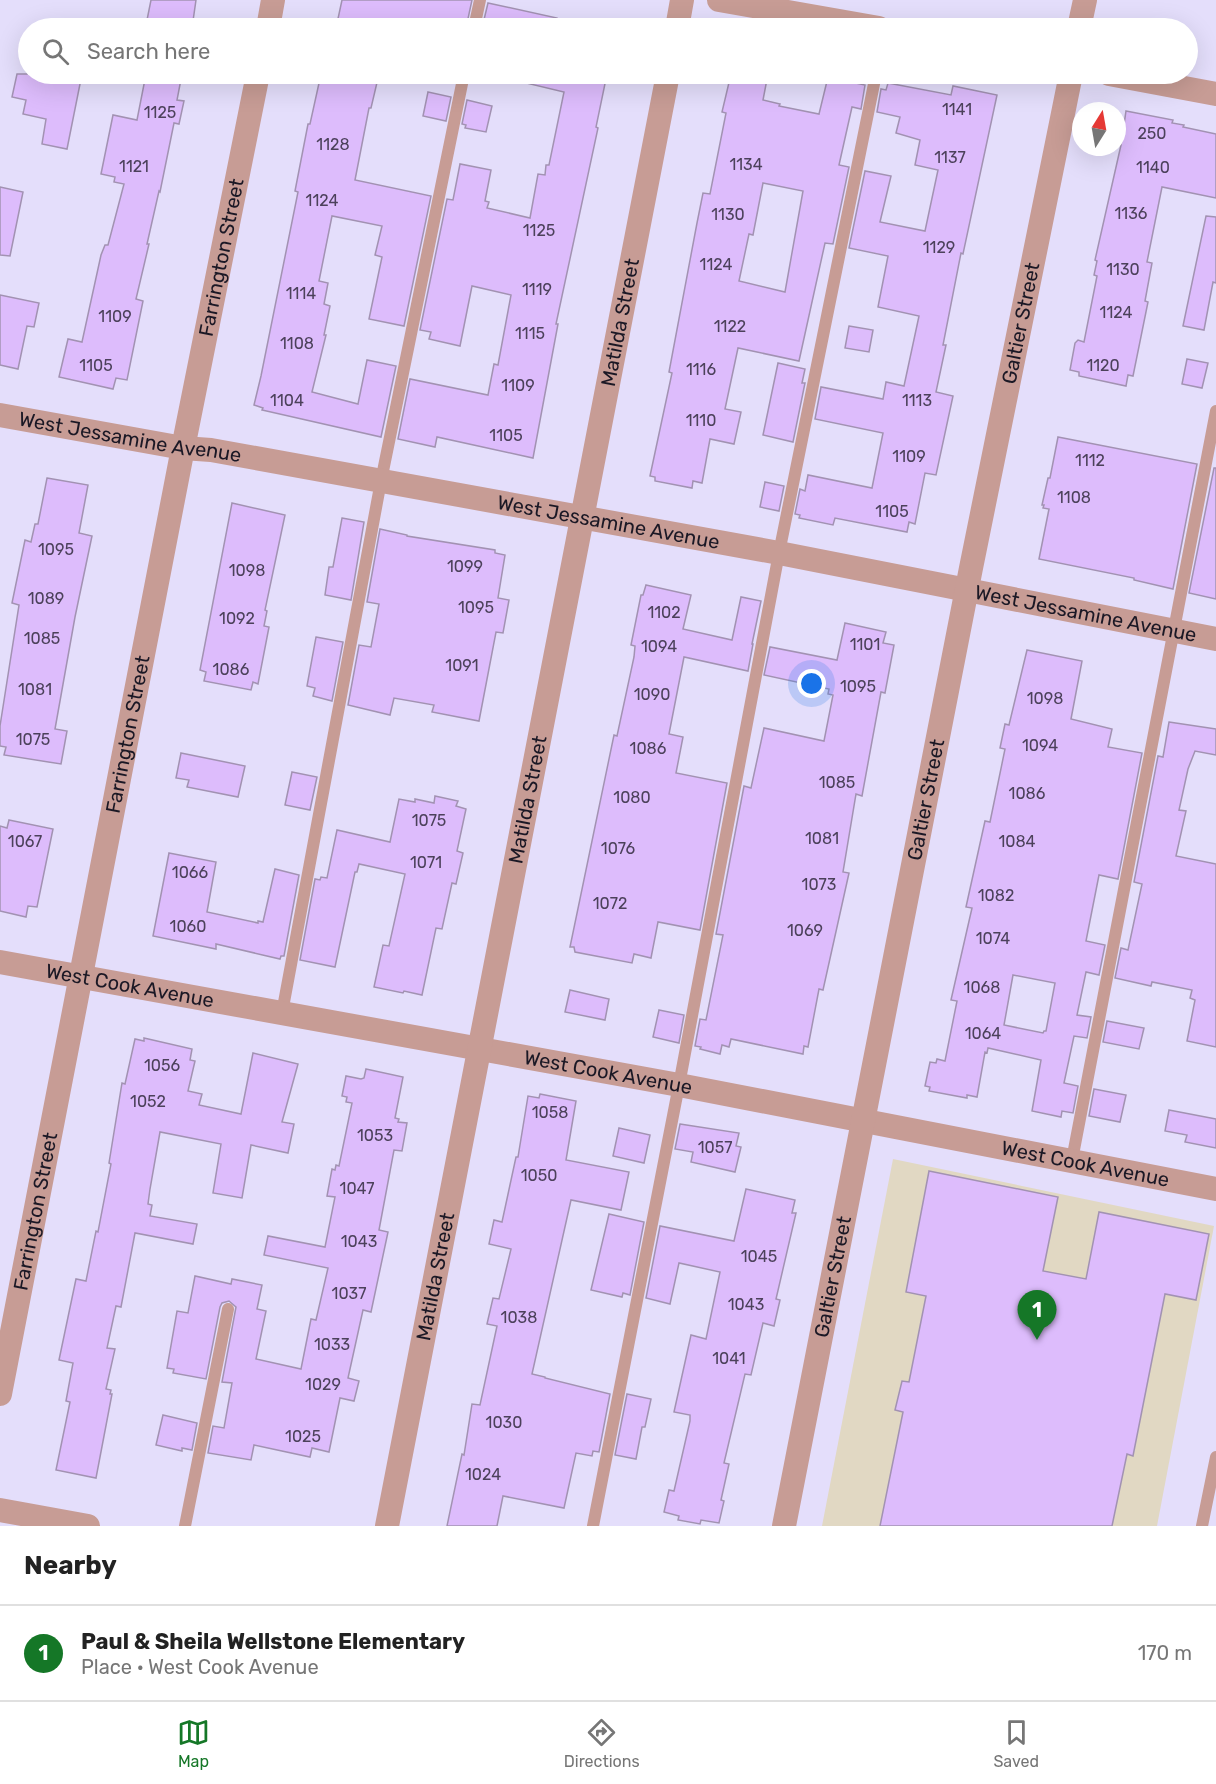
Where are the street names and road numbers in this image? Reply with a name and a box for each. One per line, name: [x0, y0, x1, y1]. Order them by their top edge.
street label: Farrington Street: [194, 176, 249, 338]
street label: Matilda Street: [596, 256, 644, 388]
street label: Galtier Street: [997, 260, 1045, 386]
street label: West Jessamine Avenue: [17, 407, 243, 467]
street label: West Jessamine Avenue: [495, 490, 722, 554]
street label: West Jessamine Avenue: [973, 580, 1199, 647]
street label: Farrington Street: [101, 653, 155, 815]
street label: Matilda Street: [503, 733, 552, 866]
street label: Galtier Street: [902, 737, 949, 863]
street label: West Cook Avenue: [44, 959, 216, 1013]
street label: West Cook Avenue: [522, 1045, 694, 1099]
street label: Farrington Street: [8, 1130, 62, 1292]
street label: West Cook Avenue: [999, 1136, 1171, 1192]
street label: Matilda Street: [411, 1210, 459, 1343]
street label: Galtier Street: [809, 1214, 856, 1340]

